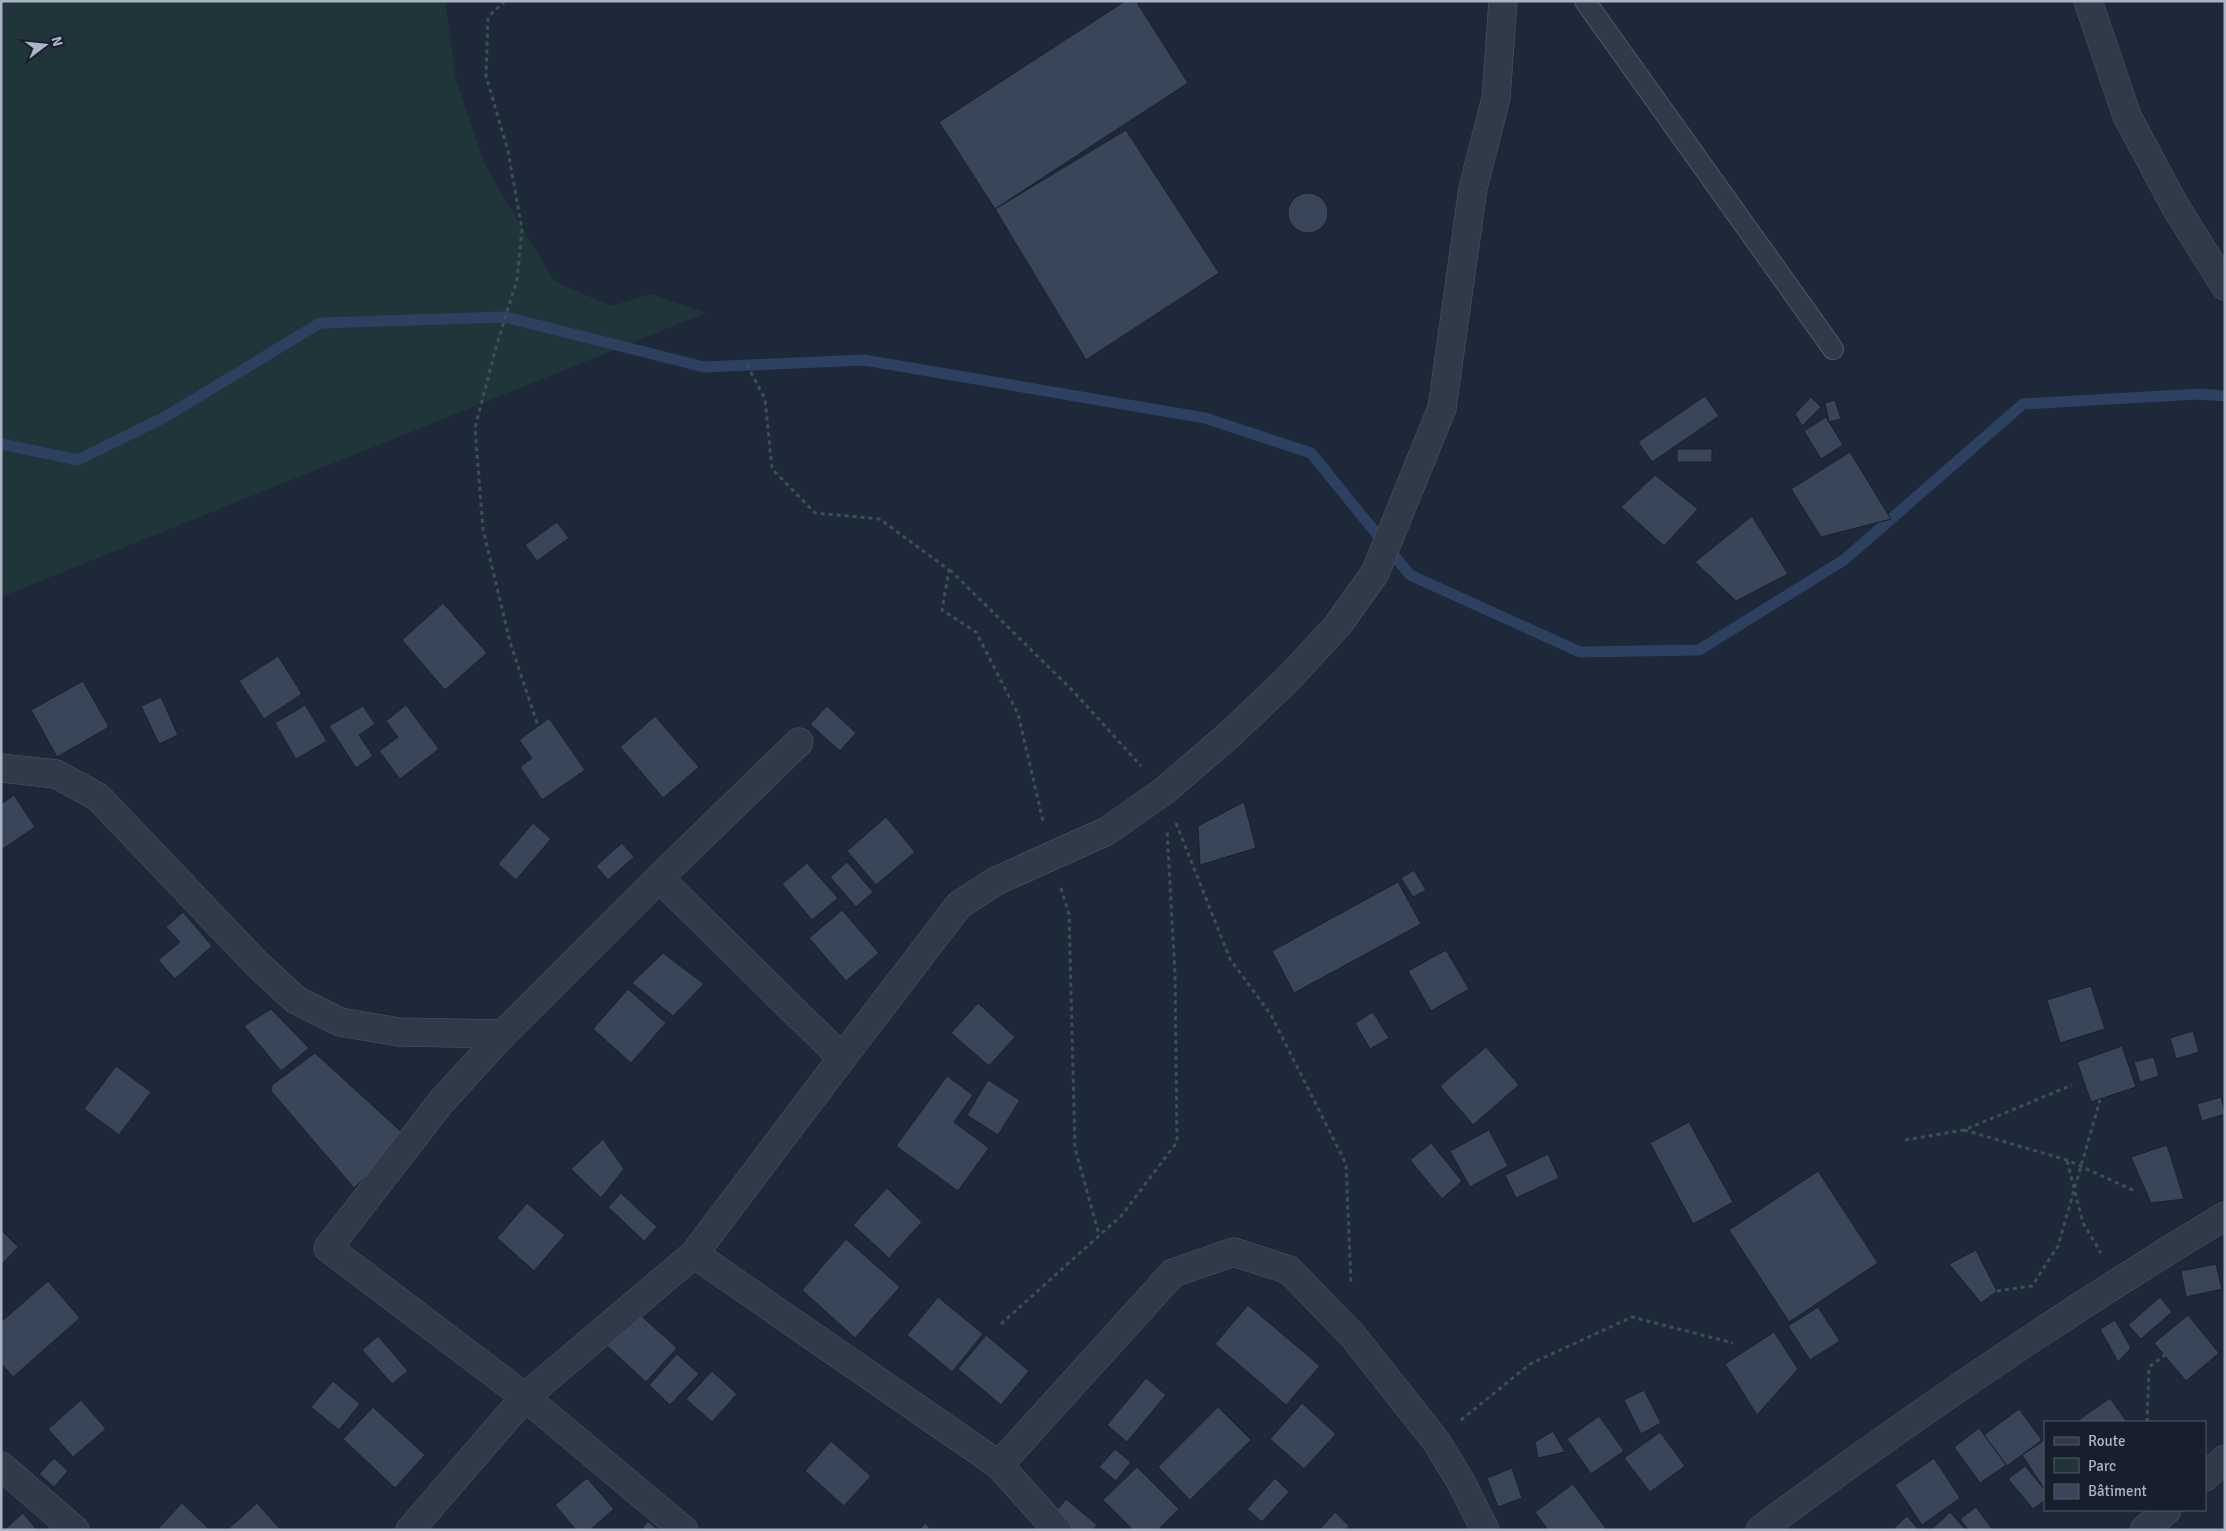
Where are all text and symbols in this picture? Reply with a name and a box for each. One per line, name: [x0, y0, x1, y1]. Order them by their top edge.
north arrow: [20, 20, 70, 70]
text: N: [48, 35, 67, 49]
legend: [2044, 1421, 2206, 1511]
text: Route: [2088, 1432, 2125, 1450]
text: Parc: [2088, 1457, 2116, 1475]
text: Bâtiment: [2088, 1482, 2147, 1500]

